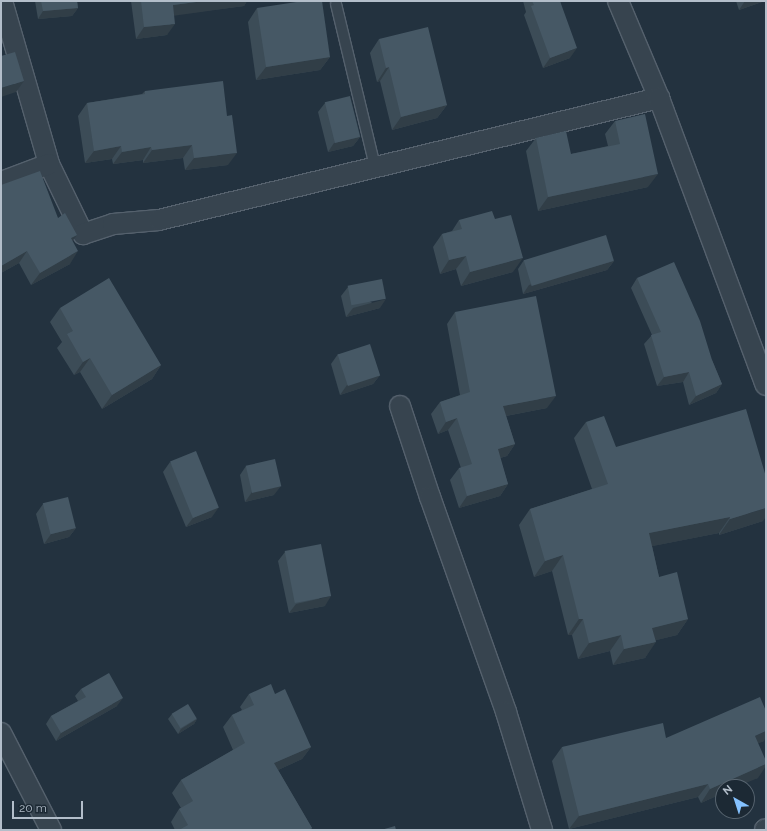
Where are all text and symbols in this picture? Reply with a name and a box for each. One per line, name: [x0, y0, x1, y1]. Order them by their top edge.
north arrow: [715, 779, 755, 819]
text: N: [720, 782, 735, 798]
scale bar: [14, 793, 85, 819]
text: 20 m: [19, 801, 47, 815]

